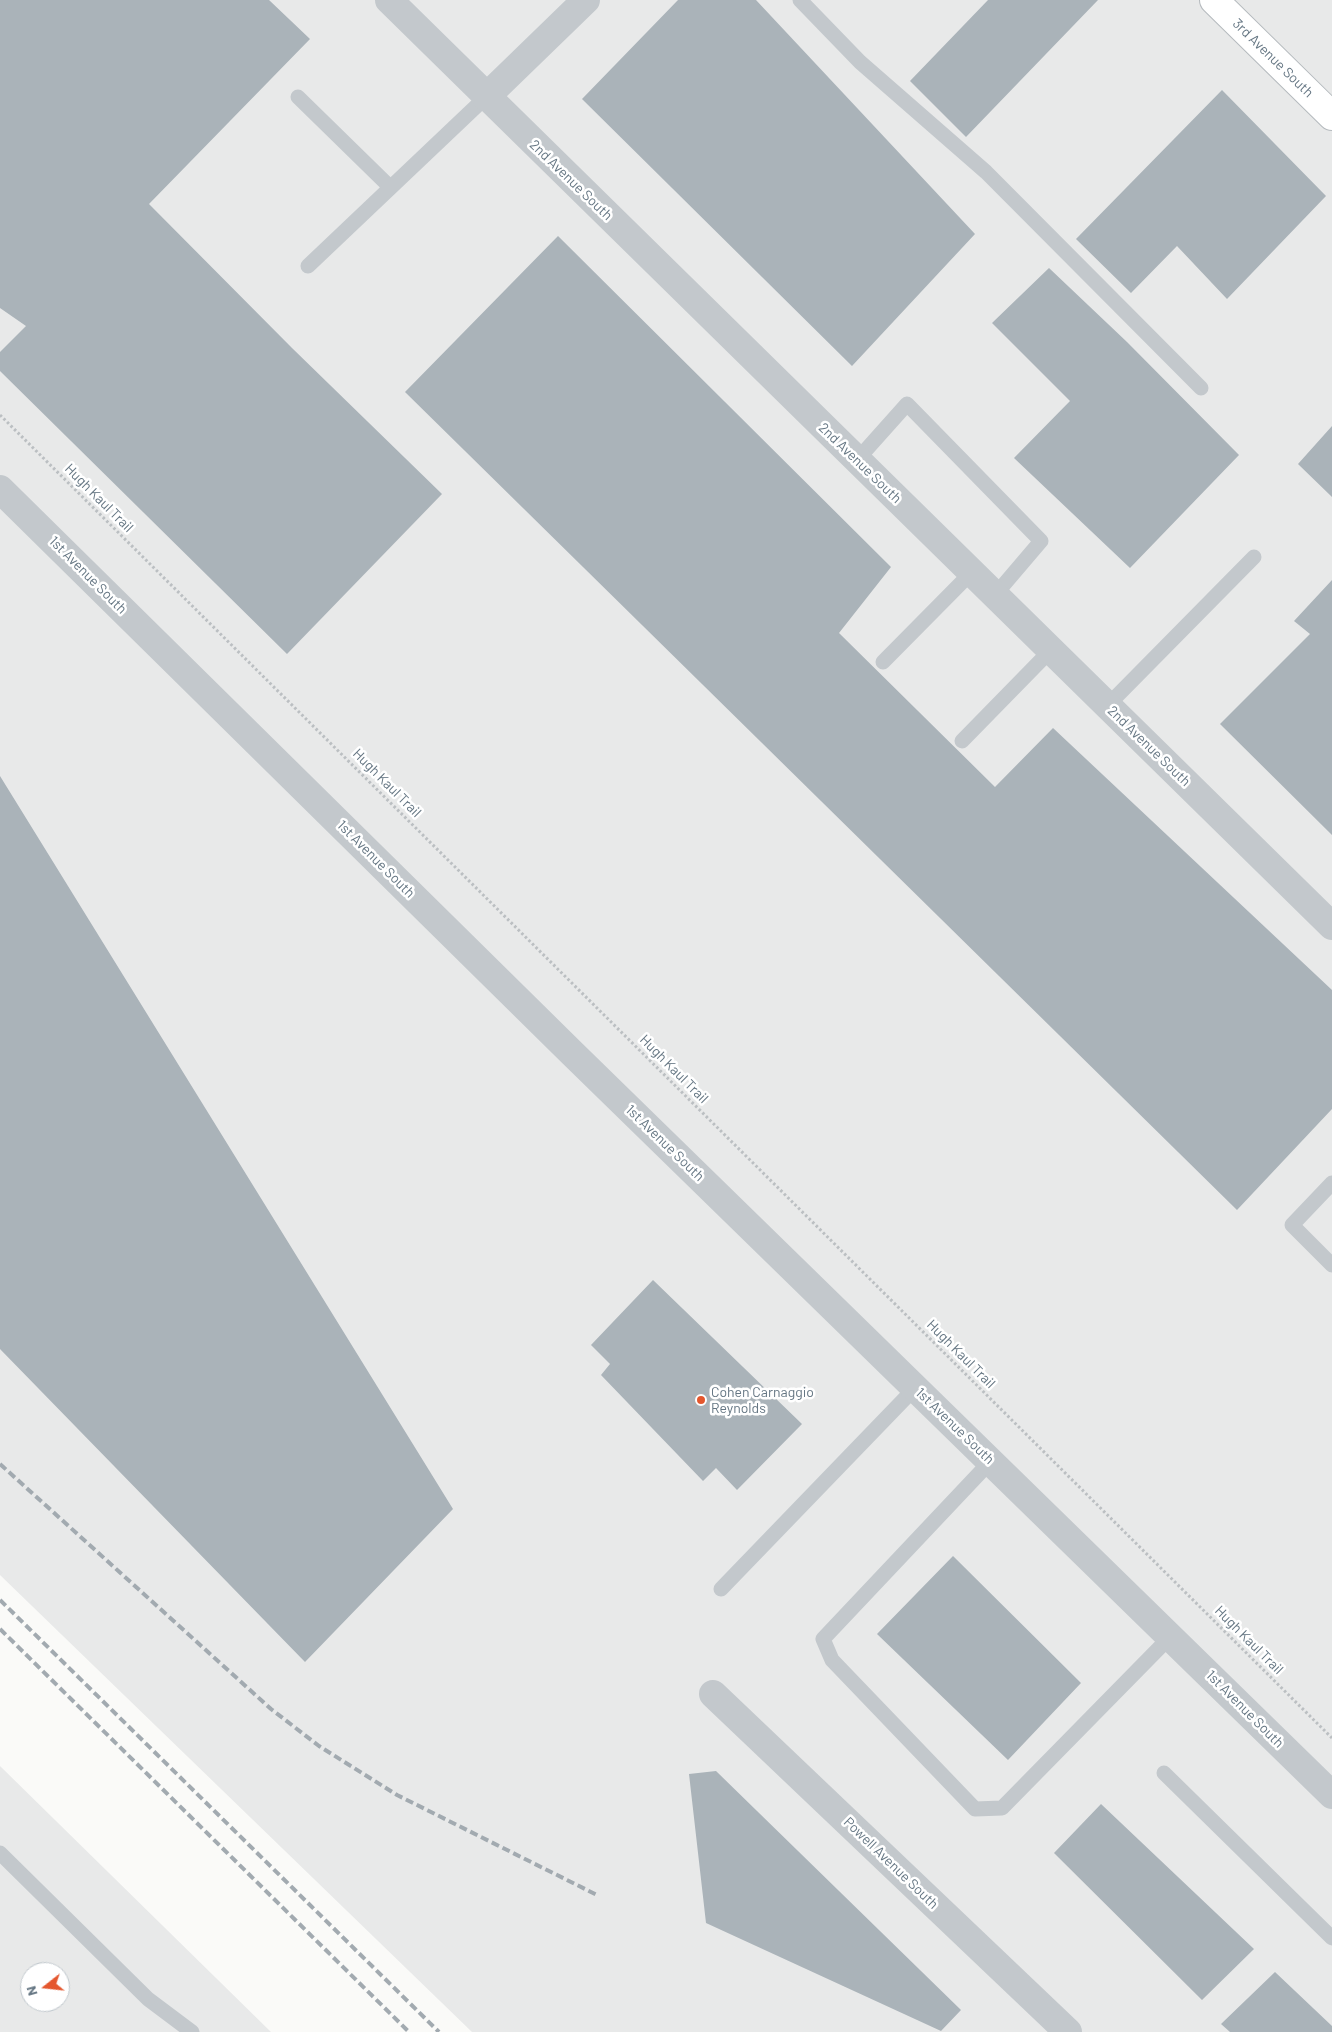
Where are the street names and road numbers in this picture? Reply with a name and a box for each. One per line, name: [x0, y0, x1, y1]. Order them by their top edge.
street label: 3rd Avenue South: [1229, 15, 1317, 101]
street label: 2nd Avenue South: [526, 136, 616, 224]
street label: 2nd Avenue South: [815, 419, 905, 507]
street label: Hugh Kaul Trail: [61, 460, 137, 536]
street label: 1st Avenue South: [46, 533, 130, 617]
street label: 2nd Avenue South: [1104, 702, 1194, 790]
street label: Hugh Kaul Trail: [349, 745, 425, 821]
street label: 1st Avenue South: [334, 817, 418, 901]
street label: Hugh Kaul Trail: [636, 1031, 712, 1107]
street label: 1st Avenue South: [622, 1101, 708, 1185]
street label: Hugh Kaul Trail: [923, 1316, 999, 1392]
street label: 1st Avenue South: [912, 1384, 998, 1468]
street label: Hugh Kaul Trail: [1211, 1602, 1287, 1678]
street label: 1st Avenue South: [1203, 1667, 1287, 1751]
street label: Powell Avenue South: [840, 1813, 942, 1913]

